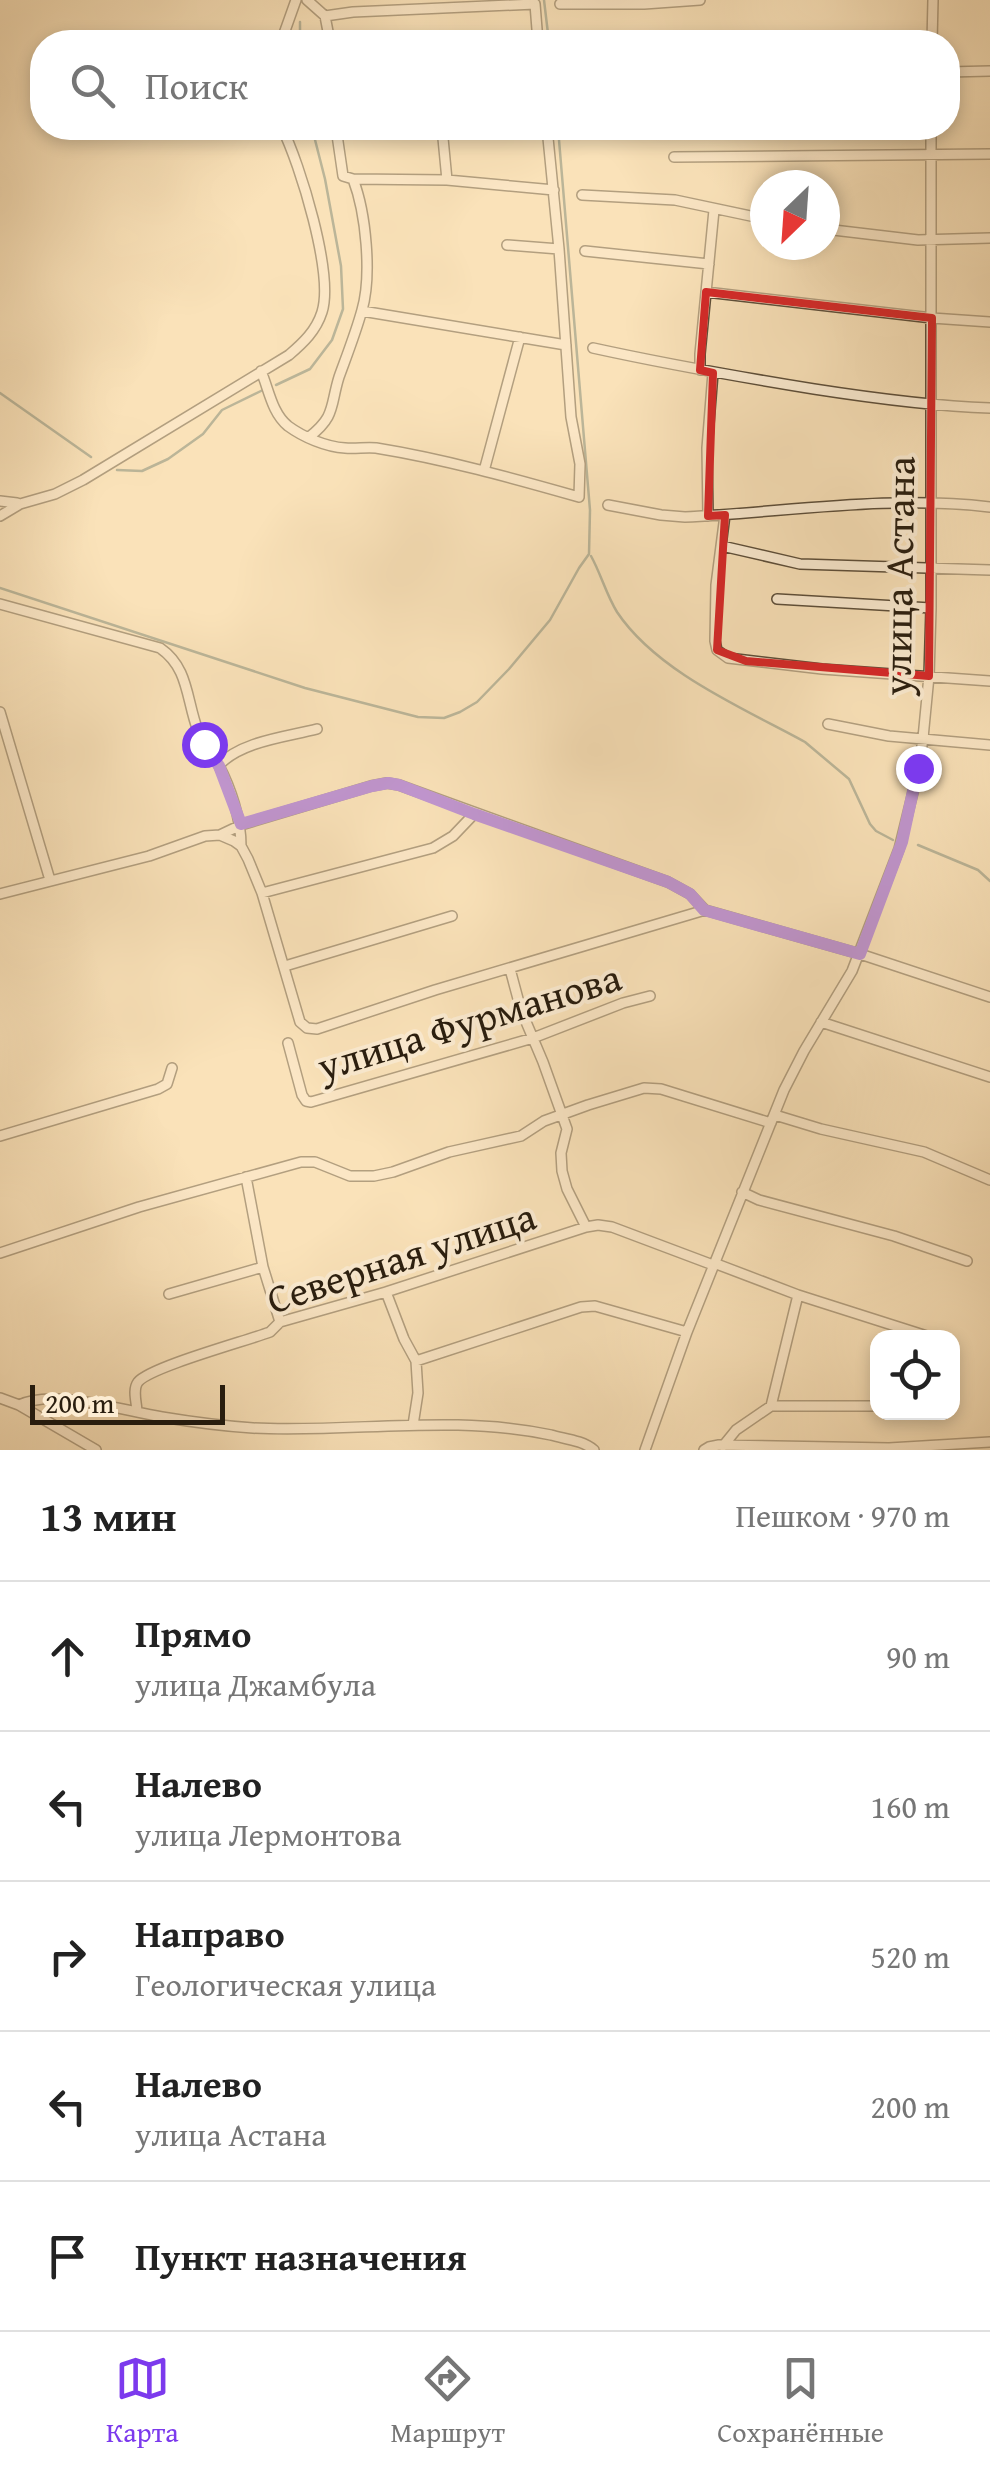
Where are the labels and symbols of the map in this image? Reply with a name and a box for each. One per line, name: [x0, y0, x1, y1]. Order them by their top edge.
north arrow: [750, 170, 840, 260]
street label: улица Астана: [866, 456, 930, 697]
route start: [182, 722, 228, 768]
route end: [896, 746, 942, 792]
street label: улица Фурманова: [309, 947, 628, 1095]
street label: Северная улица: [259, 1186, 543, 1328]
scale bar: [30, 1380, 225, 1424]

